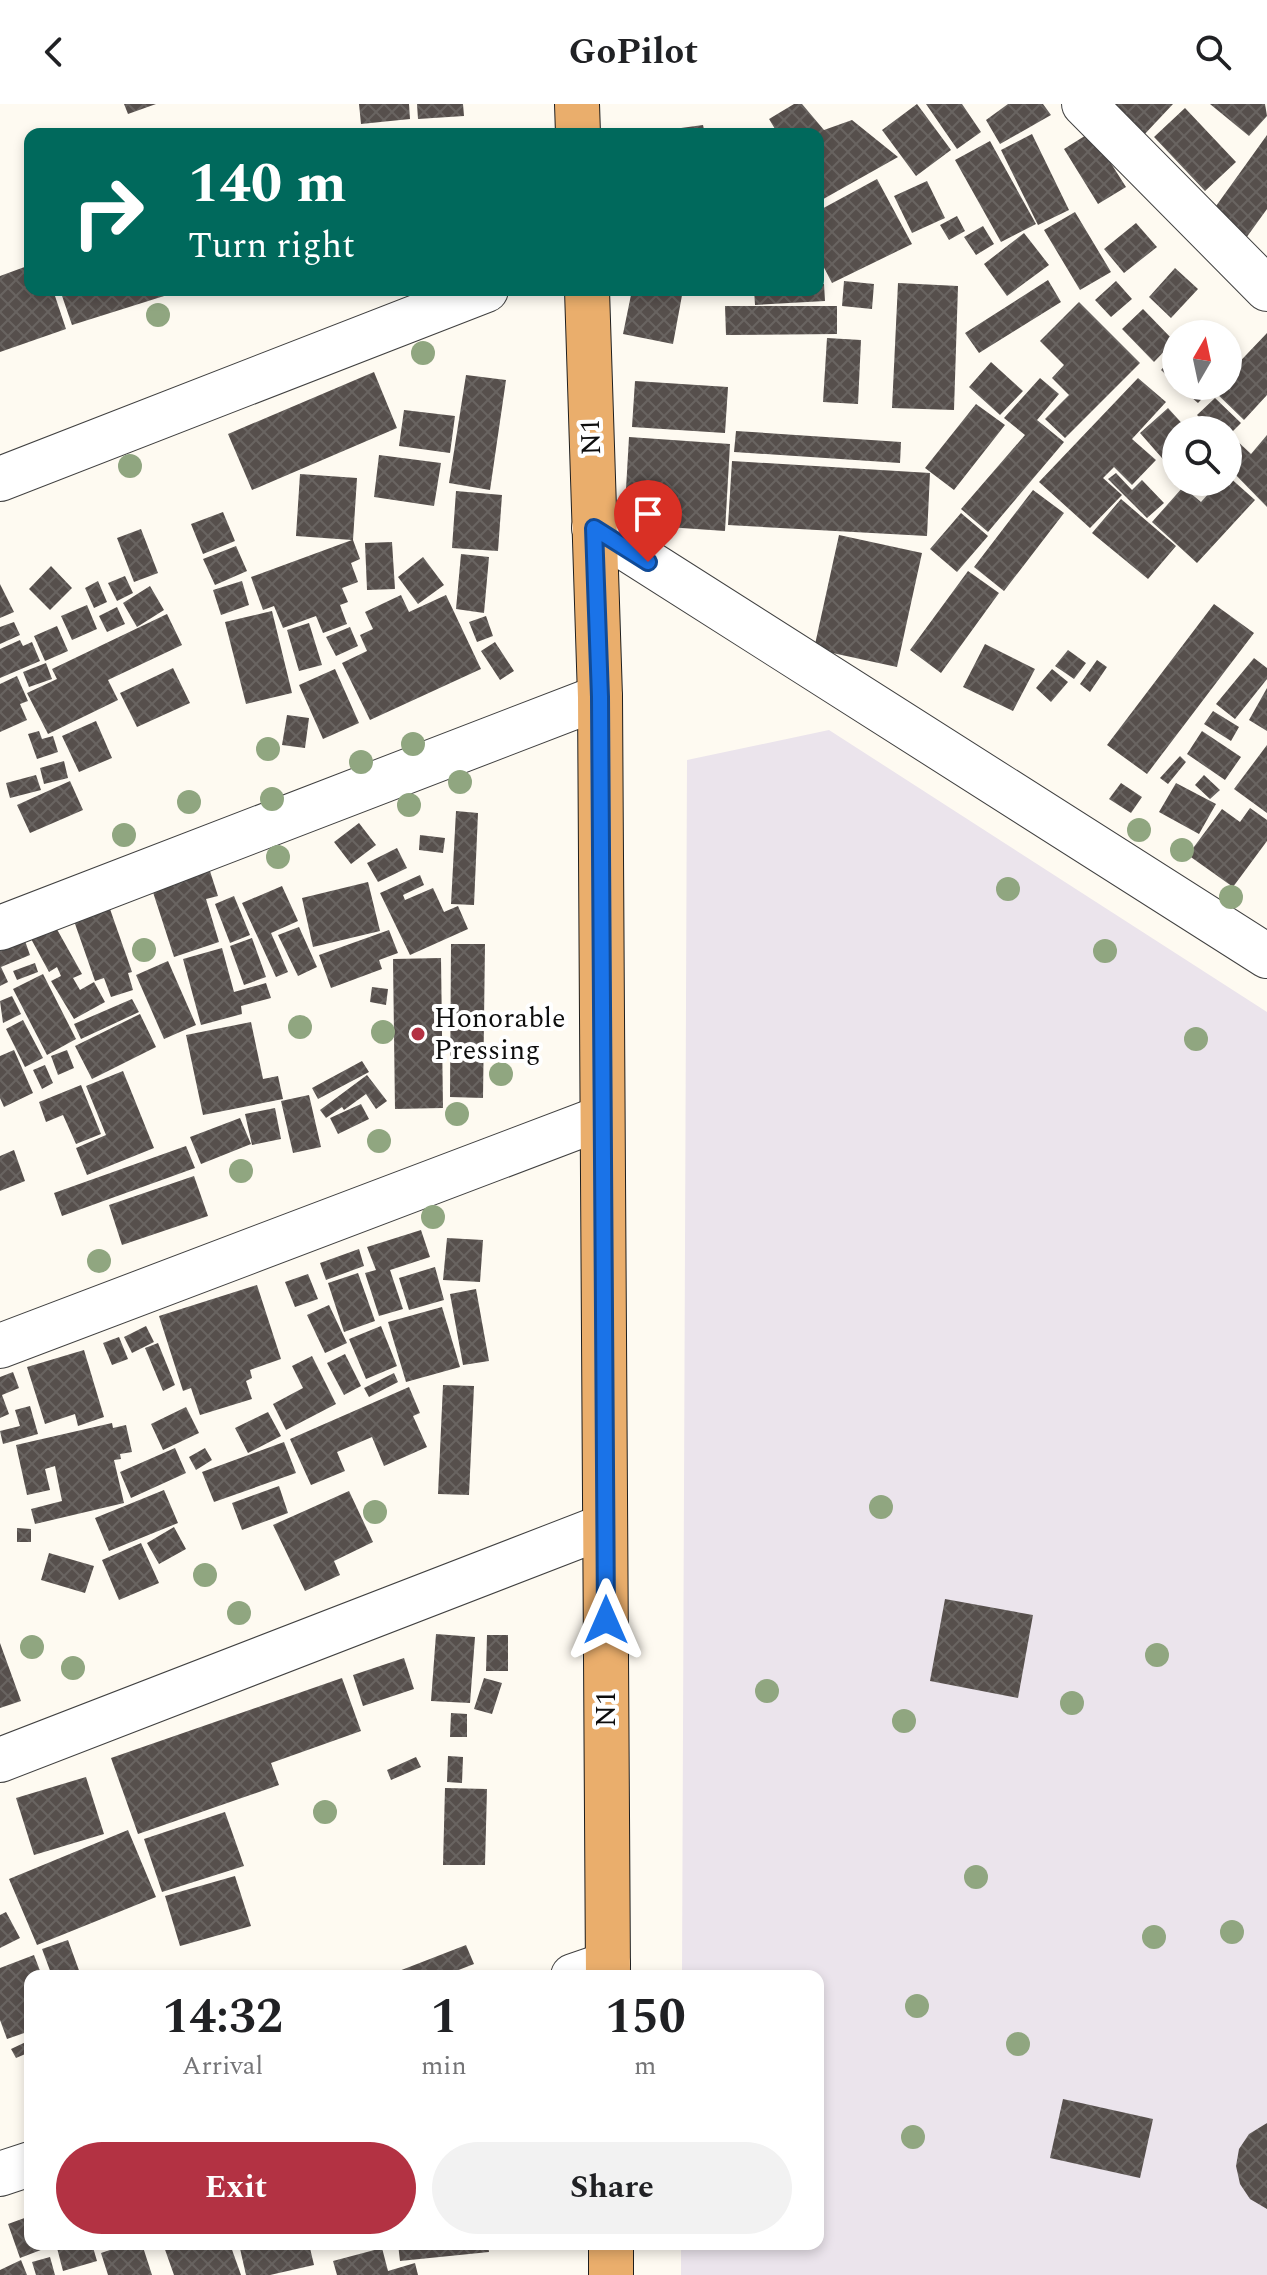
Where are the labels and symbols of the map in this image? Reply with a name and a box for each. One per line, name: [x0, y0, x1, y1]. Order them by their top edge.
north arrow: [1162, 320, 1242, 400]
street label: N1: [569, 418, 613, 456]
pin: [614, 480, 682, 562]
place label: Honorable Pressing: [434, 997, 566, 1072]
marker: Honorable Pressing: [409, 1025, 427, 1043]
position arrow: [564, 1578, 648, 1662]
street label: N1: [585, 1691, 628, 1727]

